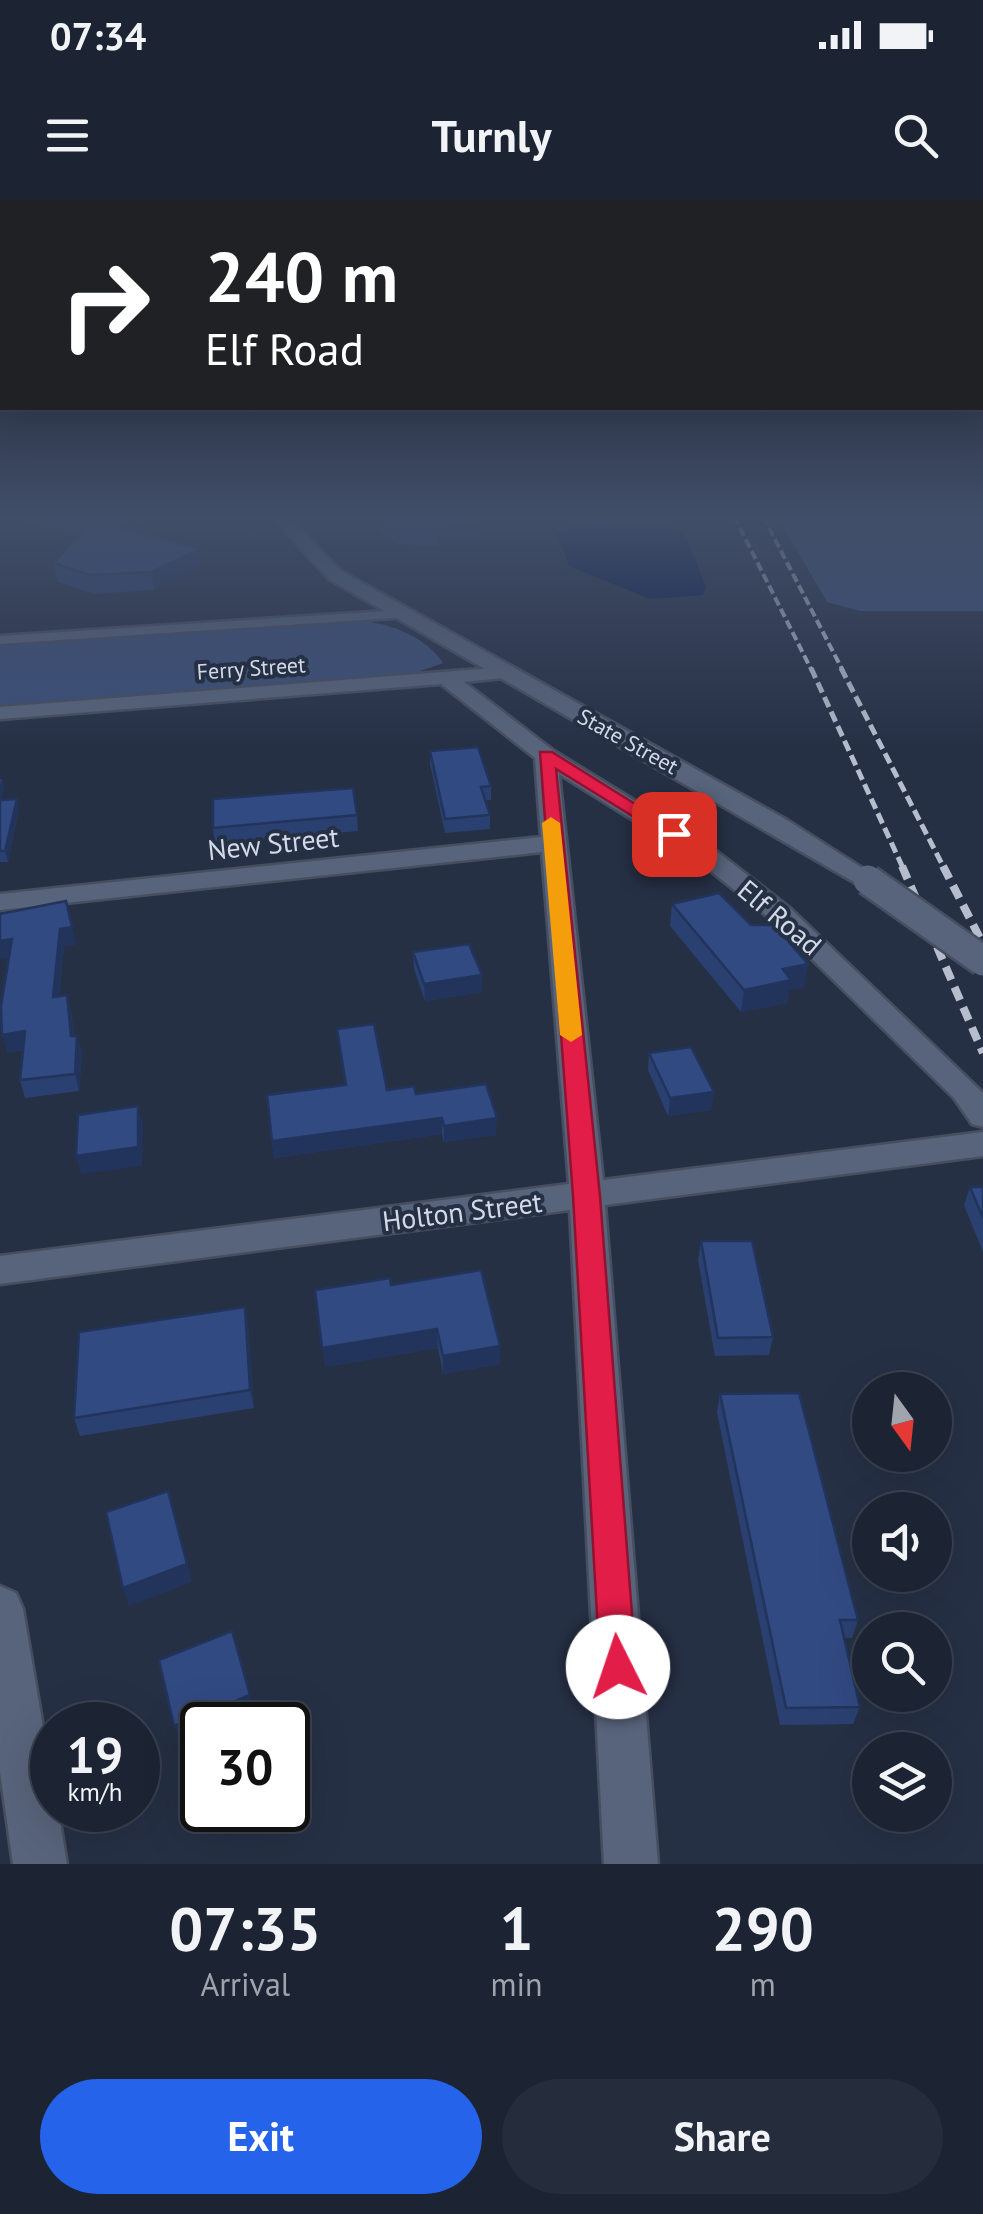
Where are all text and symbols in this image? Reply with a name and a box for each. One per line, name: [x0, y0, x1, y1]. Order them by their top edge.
text: 07:34: [50, 11, 146, 60]
text: Turnly: [431, 106, 552, 164]
icon: menu: [40, 108, 95, 163]
icon: search: [888, 108, 943, 163]
text: 240 m: [205, 231, 398, 321]
icon: right: [40, 240, 170, 370]
text: Elf Road: [205, 319, 364, 377]
street label: Ferry Street: [196, 650, 307, 686]
street label: State Street: [573, 702, 684, 780]
pin: [632, 792, 717, 877]
icon: arrive: [647, 807, 702, 862]
street label: New Street: [206, 818, 341, 868]
street label: Elf Road: [730, 871, 830, 963]
street label: Holton Street: [380, 1183, 544, 1239]
north arrow: [852, 1372, 952, 1472]
map controls: [852, 1372, 952, 1832]
button: sound: [852, 1492, 952, 1592]
button: search: [852, 1612, 952, 1712]
position arrow: [566, 1615, 670, 1719]
speed limit sign: 30: [180, 1702, 310, 1832]
text: 19: [67, 1722, 123, 1787]
button: layers: [852, 1732, 952, 1832]
text: km/h: [68, 1776, 122, 1808]
text: 07:35: [169, 1889, 321, 1967]
text: 1: [500, 1889, 534, 1967]
text: 290: [712, 1889, 814, 1967]
text: Arrival: [200, 1963, 290, 2005]
text: min: [491, 1963, 543, 2005]
text: m: [750, 1963, 776, 2005]
button: Exit: [40, 2079, 482, 2194]
button: Share: [502, 2079, 943, 2194]

